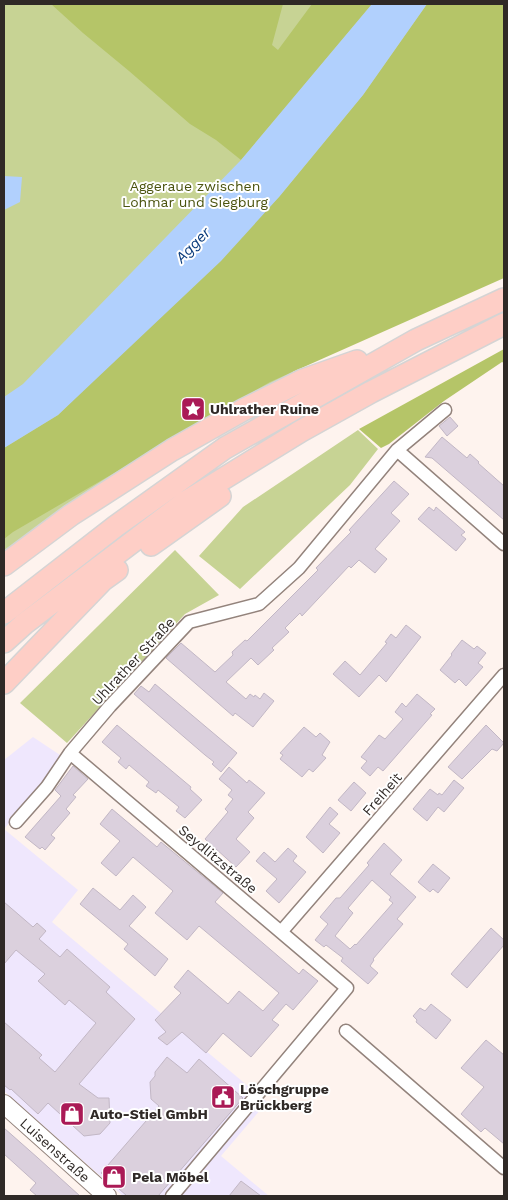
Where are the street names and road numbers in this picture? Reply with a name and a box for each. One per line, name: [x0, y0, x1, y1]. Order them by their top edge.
street label: Uhlrather Straße: [88, 614, 178, 708]
street label: Freiheit: [359, 769, 405, 819]
street label: Seydlitzstraße: [176, 822, 260, 896]
street label: Luisenstraße: [17, 1115, 93, 1185]

